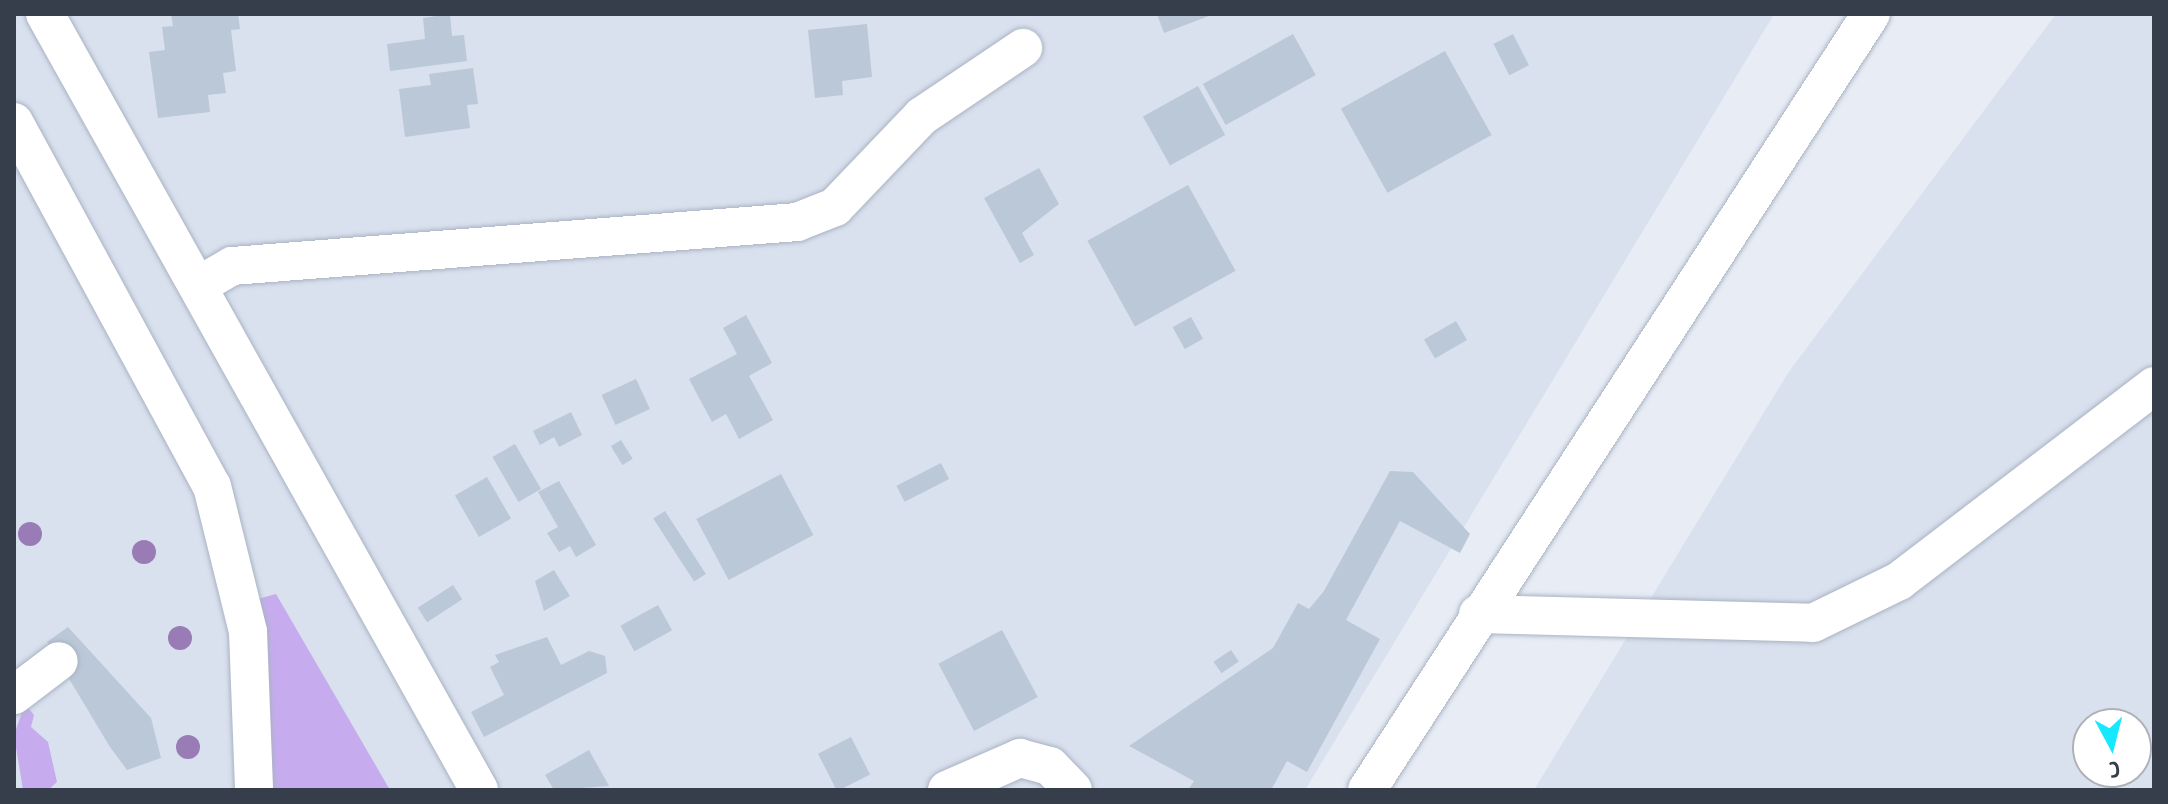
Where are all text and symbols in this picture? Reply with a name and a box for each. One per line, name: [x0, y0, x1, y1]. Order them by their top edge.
north arrow: [2072, 708, 2152, 788]
text: С: [2108, 755, 2121, 784]

